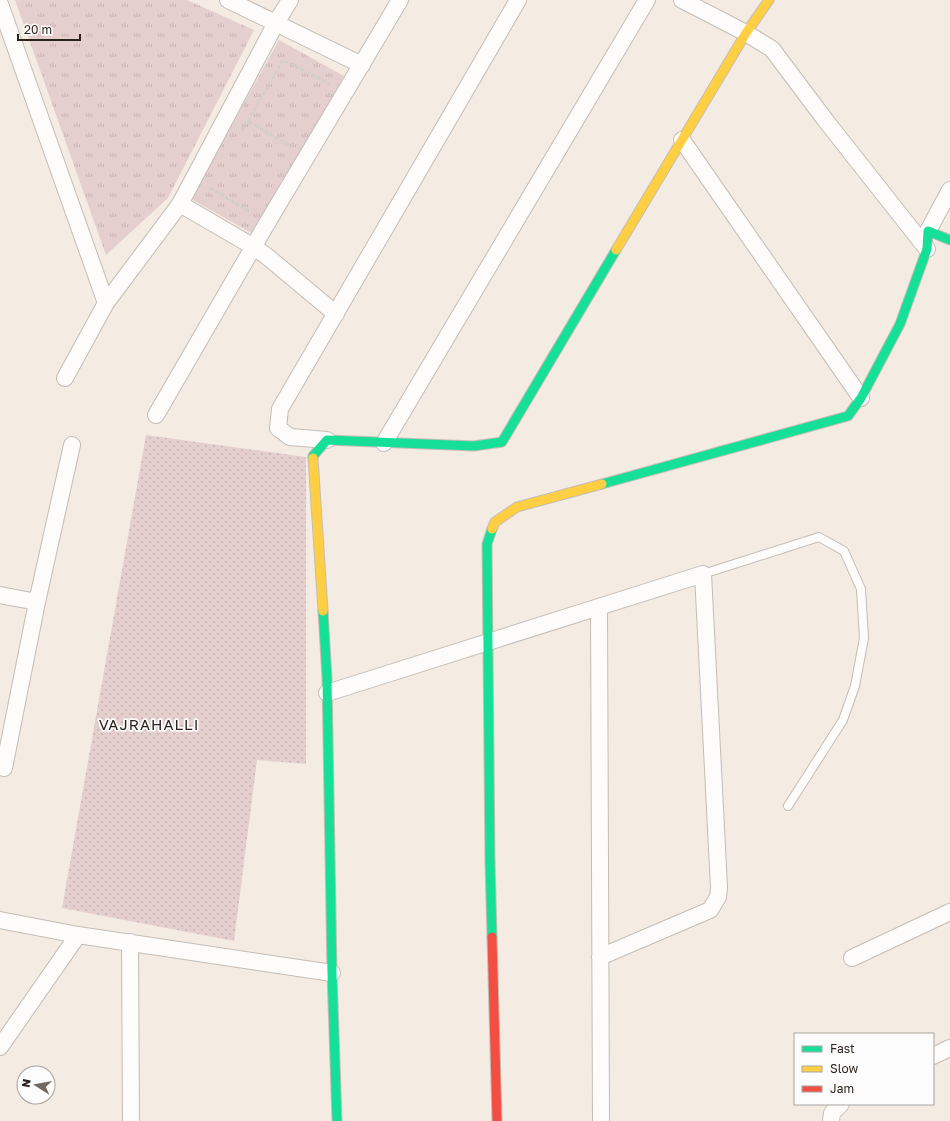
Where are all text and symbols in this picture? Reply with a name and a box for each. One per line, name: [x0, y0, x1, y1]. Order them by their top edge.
scale bar: [18, 16, 80, 42]
text: 20 m: [24, 22, 52, 37]
district label: VAJRAHALLI: [99, 715, 199, 733]
legend: [794, 1033, 934, 1105]
text: Fast: [830, 1041, 855, 1056]
text: Slow: [830, 1061, 858, 1076]
north arrow: [16, 1065, 56, 1105]
text: N: [19, 1078, 33, 1088]
text: Jam: [830, 1081, 854, 1096]

